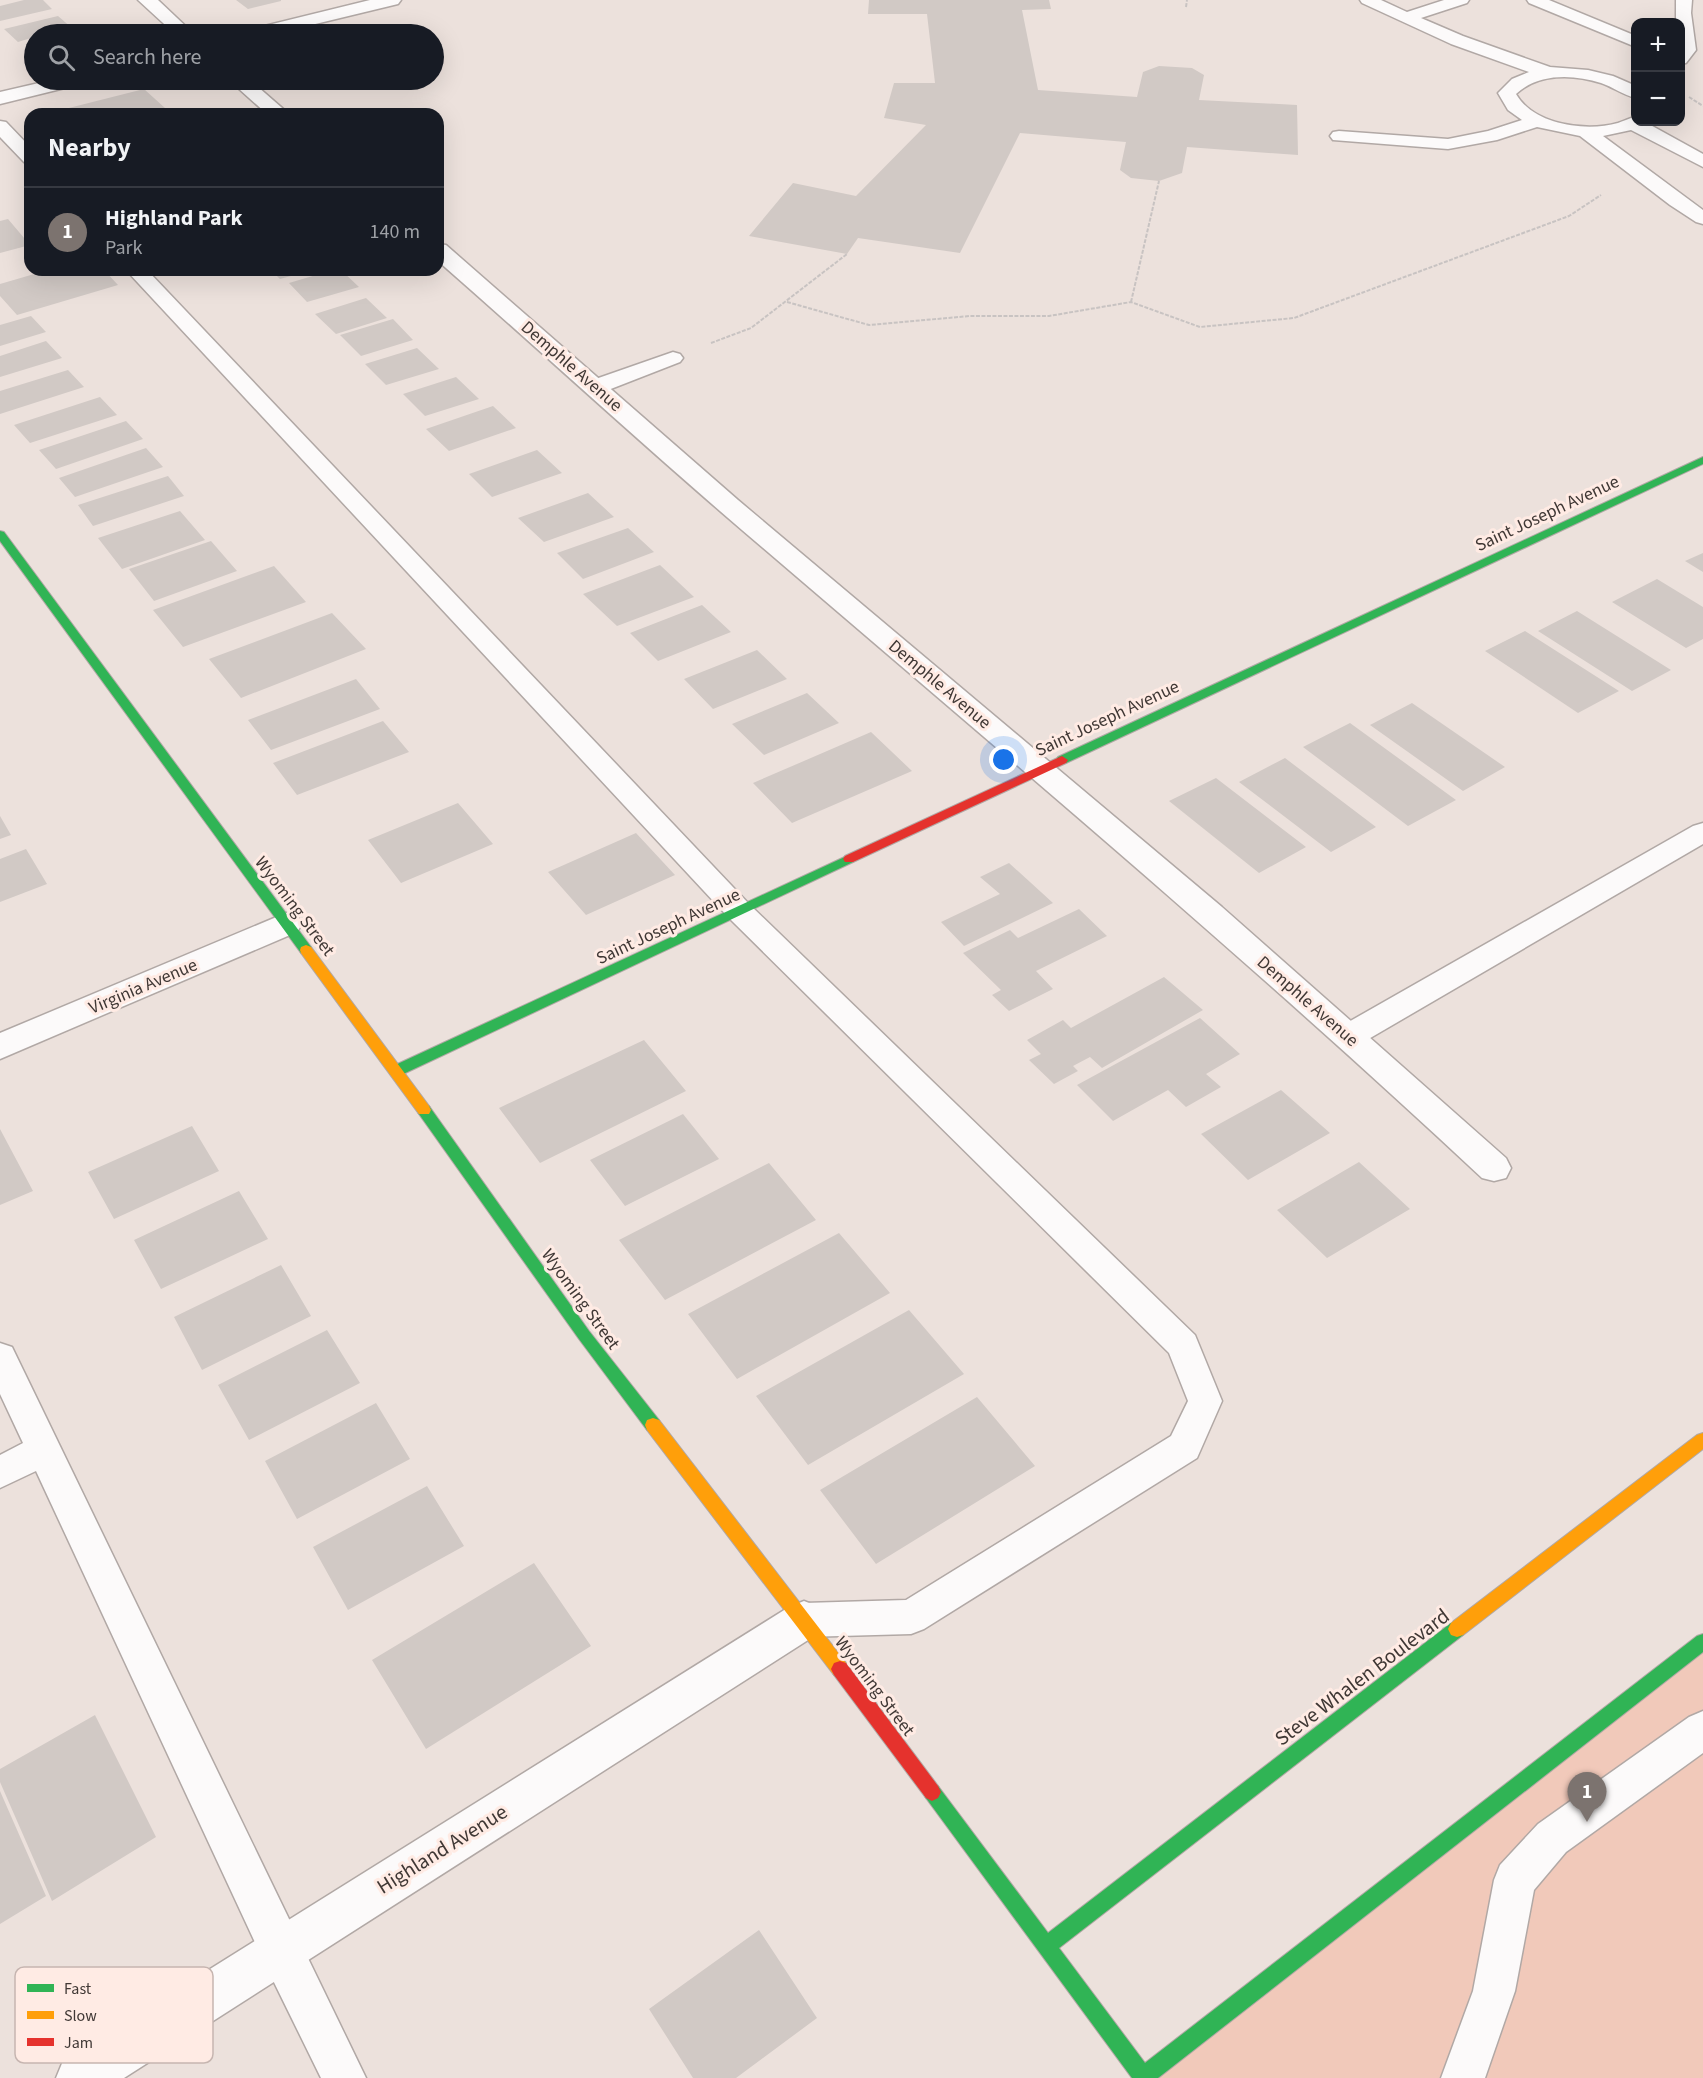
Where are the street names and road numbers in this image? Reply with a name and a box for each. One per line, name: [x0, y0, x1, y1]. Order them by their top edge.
street label: Demphle Avenue: [515, 315, 628, 418]
street label: Saint Joseph Avenue: [1471, 469, 1623, 558]
street label: Demphle Avenue: [883, 634, 997, 735]
street label: Saint Joseph Avenue: [1031, 674, 1183, 763]
street label: Wyoming Street: [249, 851, 340, 961]
street label: Saint Joseph Avenue: [592, 882, 744, 971]
street label: Demphle Avenue: [1251, 950, 1364, 1053]
street label: Virginia Avenue: [85, 952, 201, 1021]
street label: Wyoming Street: [535, 1244, 626, 1355]
street label: Steve Whalen Boulevard: [1268, 1601, 1456, 1753]
street label: Wyoming Street: [829, 1631, 920, 1741]
street label: Highland Avenue: [371, 1797, 513, 1901]

